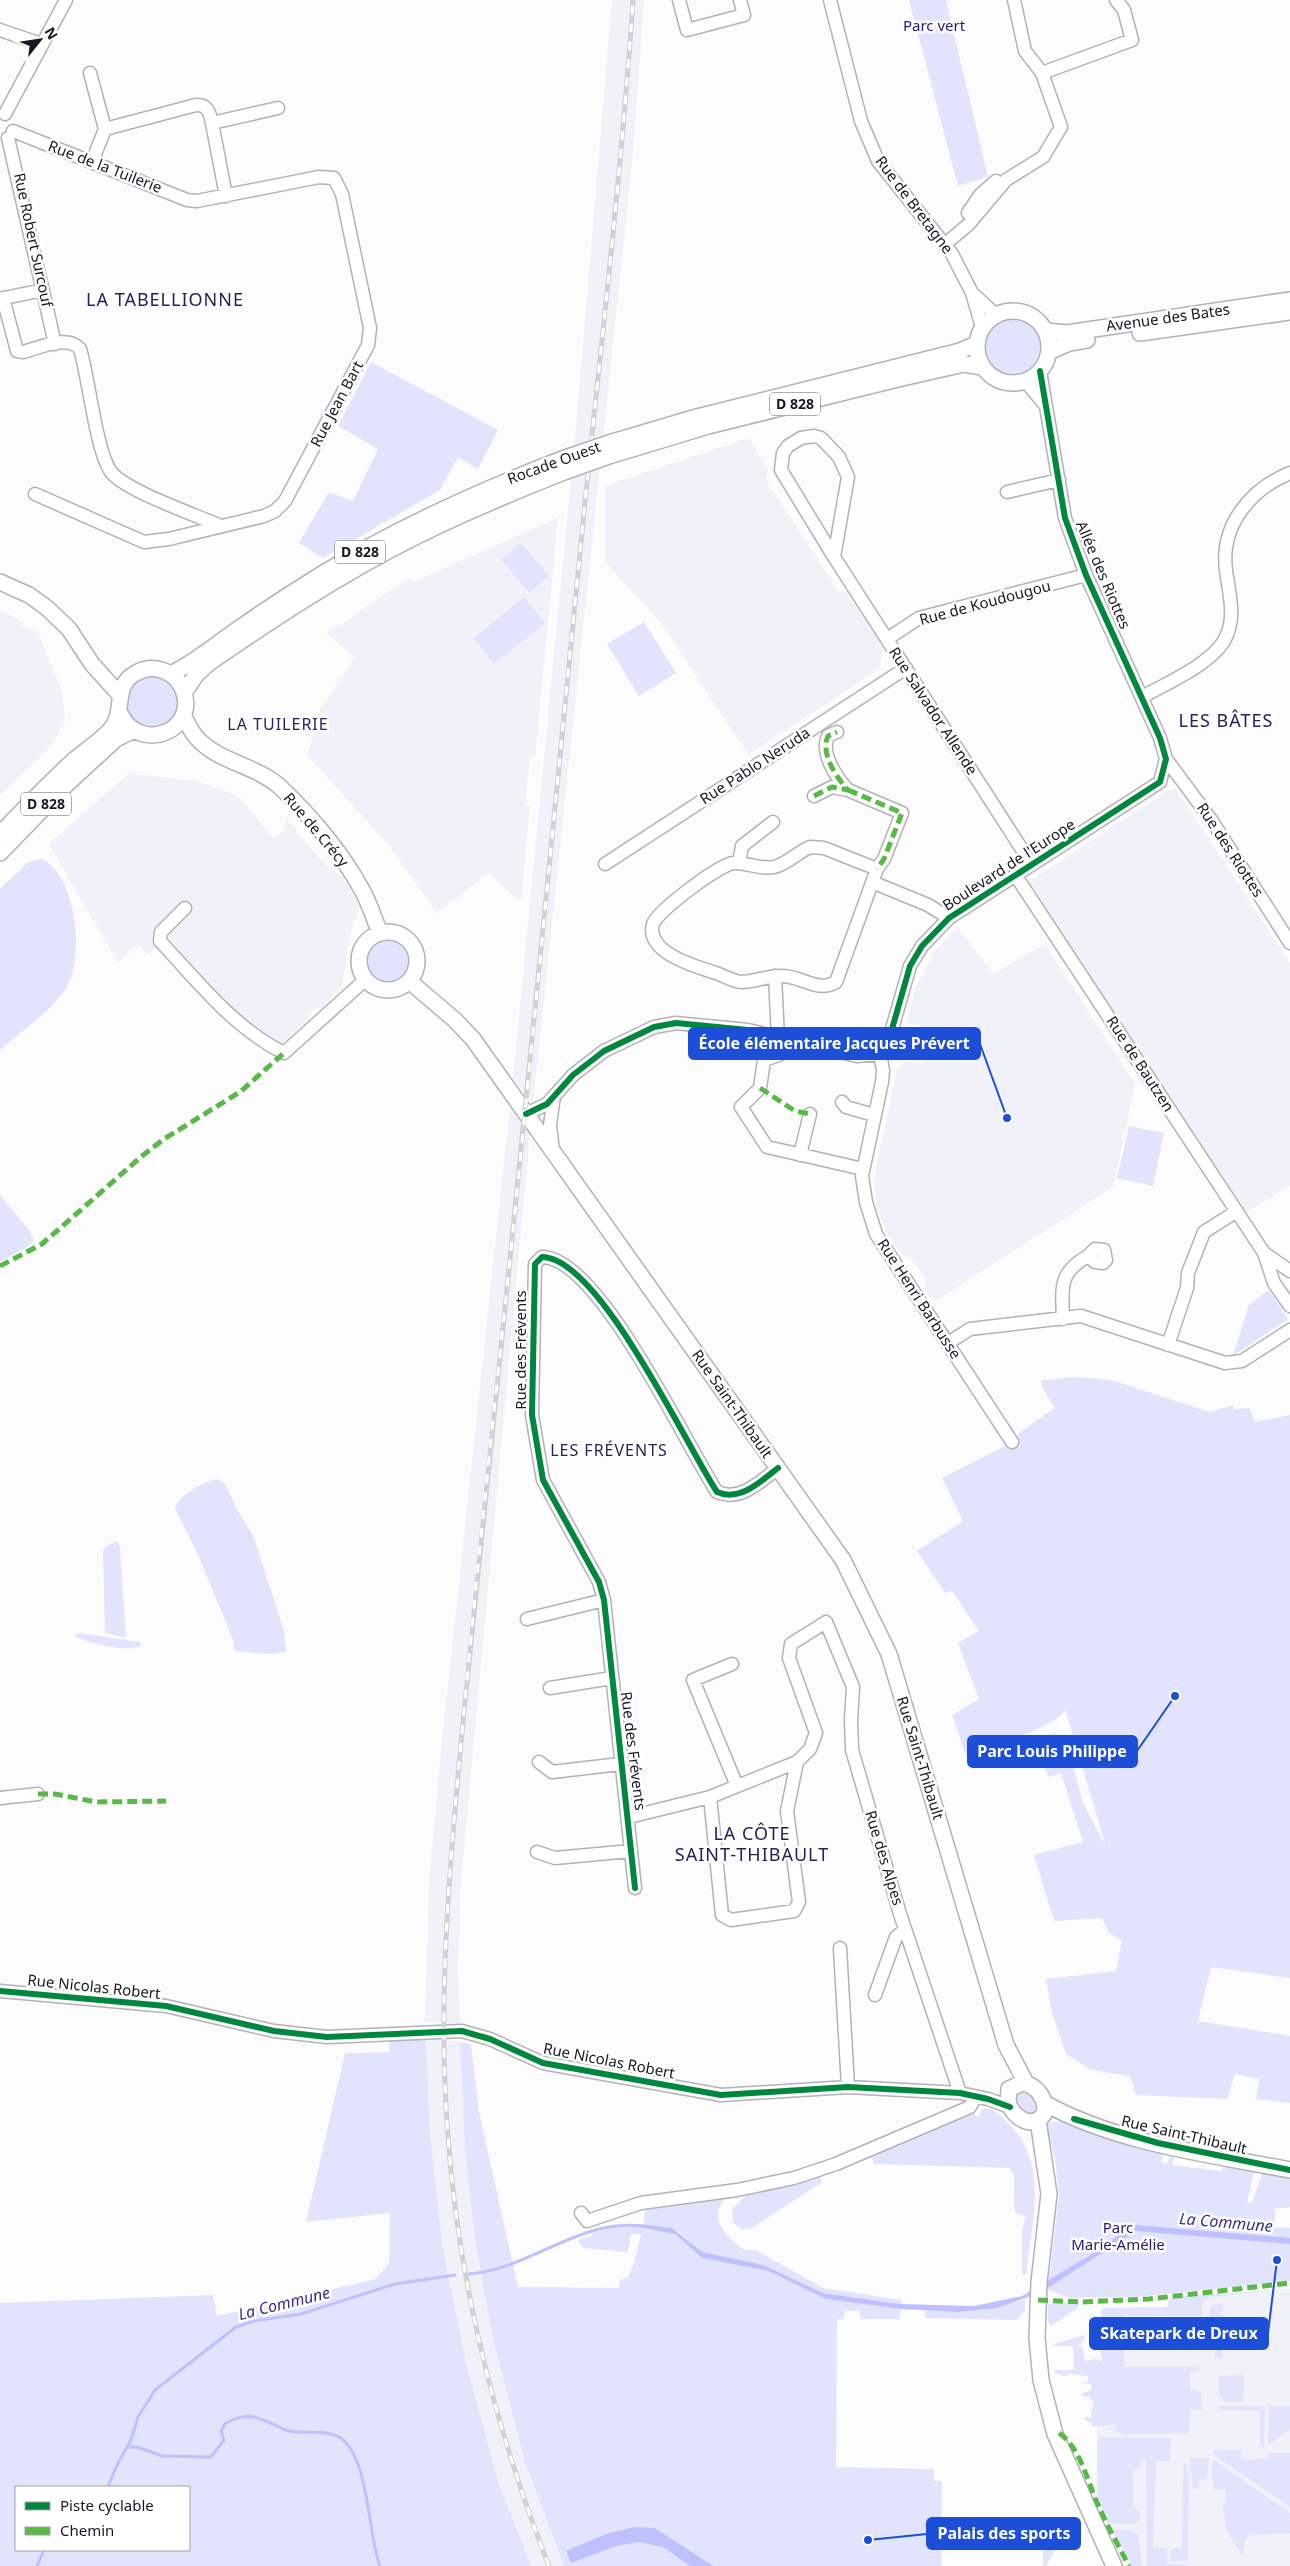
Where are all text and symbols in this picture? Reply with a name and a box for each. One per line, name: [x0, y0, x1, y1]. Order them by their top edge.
north arrow: [15, 15, 65, 65]
park label: Parc vert: [903, 15, 966, 35]
text: N: [41, 24, 63, 43]
street label: Rue de la Tuilerie: [46, 135, 165, 197]
street label: Rue de Bretagne: [871, 151, 958, 257]
street label: Rue Robert Surcouf: [10, 171, 58, 310]
district label: LA TABELLIONNE: [86, 287, 244, 311]
street label: Avenue des Bates: [1105, 298, 1231, 336]
street label: Rue Jean Bart: [305, 356, 367, 450]
road number: D 828: [770, 392, 820, 416]
street label: Rocade Ouest: [504, 436, 604, 488]
street label: Allée des Riottes: [1072, 517, 1136, 632]
road number: D 828: [335, 540, 385, 564]
street label: Rue de Koudougou: [917, 575, 1053, 629]
street label: Rue Salvador Allende: [885, 643, 983, 778]
district label: LES BÂTES: [1179, 708, 1273, 732]
district label: LA TUILERIE: [227, 713, 329, 735]
street label: Rue Pablo Neruda: [696, 722, 813, 808]
street label: Rue de Crécy: [280, 788, 354, 871]
road number: D 828: [21, 792, 71, 816]
street label: Rue des Riottes: [1193, 799, 1269, 900]
street label: Boulevard de l'Europe: [938, 814, 1079, 915]
street label: Rue de Bautzen: [1102, 1012, 1179, 1115]
callout: École élémentaire Jacques Prévert: [689, 1028, 980, 1059]
text: École élémentaire Jacques Prévert: [698, 1032, 970, 1054]
street label: Rue Henri Barbusse: [873, 1235, 966, 1362]
street label: Rue des Frévents: [510, 1290, 530, 1410]
street label: Rue Saint-Thibault: [688, 1345, 778, 1462]
district label: LES FRÉVENTS: [550, 1439, 668, 1461]
street label: Rue des Frévents: [617, 1690, 651, 1811]
street label: Rue Saint-Thibault: [893, 1694, 949, 1822]
callout: Parc Louis Philippe: [968, 1736, 1137, 1767]
text: Parc Louis Philippe: [977, 1740, 1127, 1762]
street label: Rue des Alpes: [861, 1808, 909, 1908]
district label: LA CÔTE SAINT-THIBAULT: [675, 1821, 829, 1866]
street label: Rue Nicolas Robert: [27, 1969, 162, 2003]
street label: Rue Nicolas Robert: [542, 2037, 677, 2083]
street label: Rue Saint-Thibault: [1120, 2110, 1249, 2158]
water label: La Commune: [1178, 2207, 1274, 2237]
park label: Parc Marie-Amélie: [1071, 2217, 1165, 2254]
water label: La Commune: [236, 2281, 332, 2325]
callout: Skatepark de Dreux: [1090, 2318, 1268, 2349]
text: Skatepark de Dreux: [1100, 2322, 1258, 2344]
legend: [15, 2486, 190, 2551]
text: Piste cyclable: [60, 2495, 154, 2515]
callout: Palais des sports: [927, 2518, 1080, 2549]
text: Chemin: [60, 2520, 114, 2540]
text: Palais des sports: [938, 2522, 1070, 2544]

